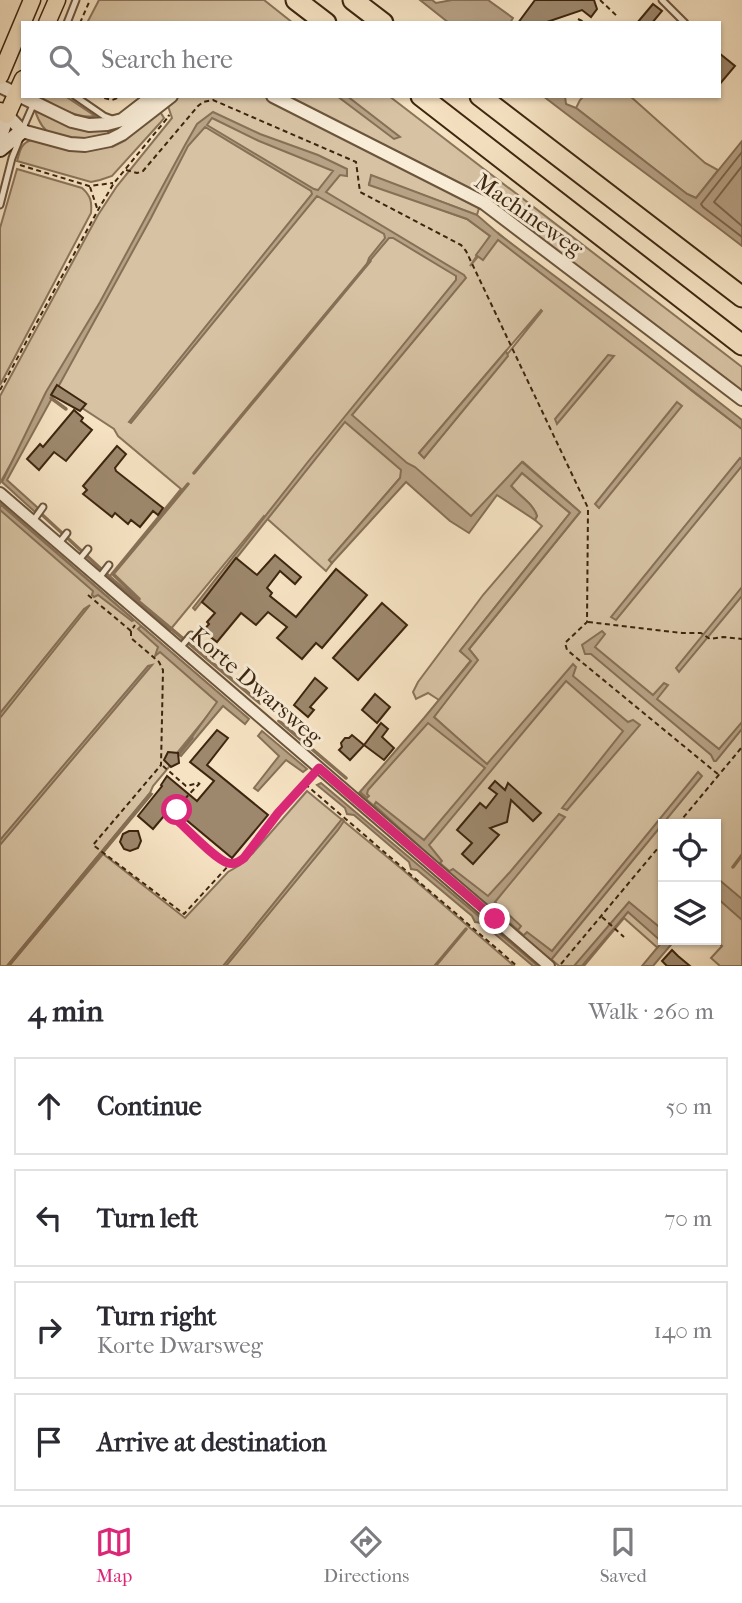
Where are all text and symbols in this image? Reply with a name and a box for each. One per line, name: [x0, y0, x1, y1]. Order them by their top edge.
search box: [21, 21, 721, 98]
icon: search: [45, 41, 83, 79]
text: Search here: [101, 44, 233, 75]
street label: Machineweg: [470, 168, 589, 263]
street label: Korte Dwarsweg: [185, 621, 328, 751]
route start: [161, 794, 192, 825]
map controls: [658, 819, 721, 945]
button: locate: [658, 819, 721, 882]
button: layers: [658, 882, 721, 945]
route end: [479, 903, 510, 934]
text: 4 min: [28, 994, 103, 1029]
text: Walk · 260 m: [589, 998, 714, 1025]
icon: ahead: [30, 1087, 68, 1125]
text: Continue: [97, 1091, 202, 1122]
text: 50 m: [665, 1093, 712, 1120]
icon: left: [30, 1199, 68, 1237]
text: Turn left: [97, 1203, 198, 1234]
text: 70 m: [664, 1205, 712, 1232]
text: Turn right: [97, 1301, 217, 1332]
icon: right: [30, 1311, 68, 1349]
text: 140 m: [653, 1317, 712, 1344]
text: Korte Dwarsweg: [97, 1332, 263, 1359]
icon: arrive: [30, 1423, 68, 1461]
text: Arrive at destination: [97, 1427, 327, 1458]
tab: Map: [95, 1523, 133, 1587]
tab: Directions: [324, 1523, 409, 1587]
tab: Saved: [600, 1523, 647, 1587]

